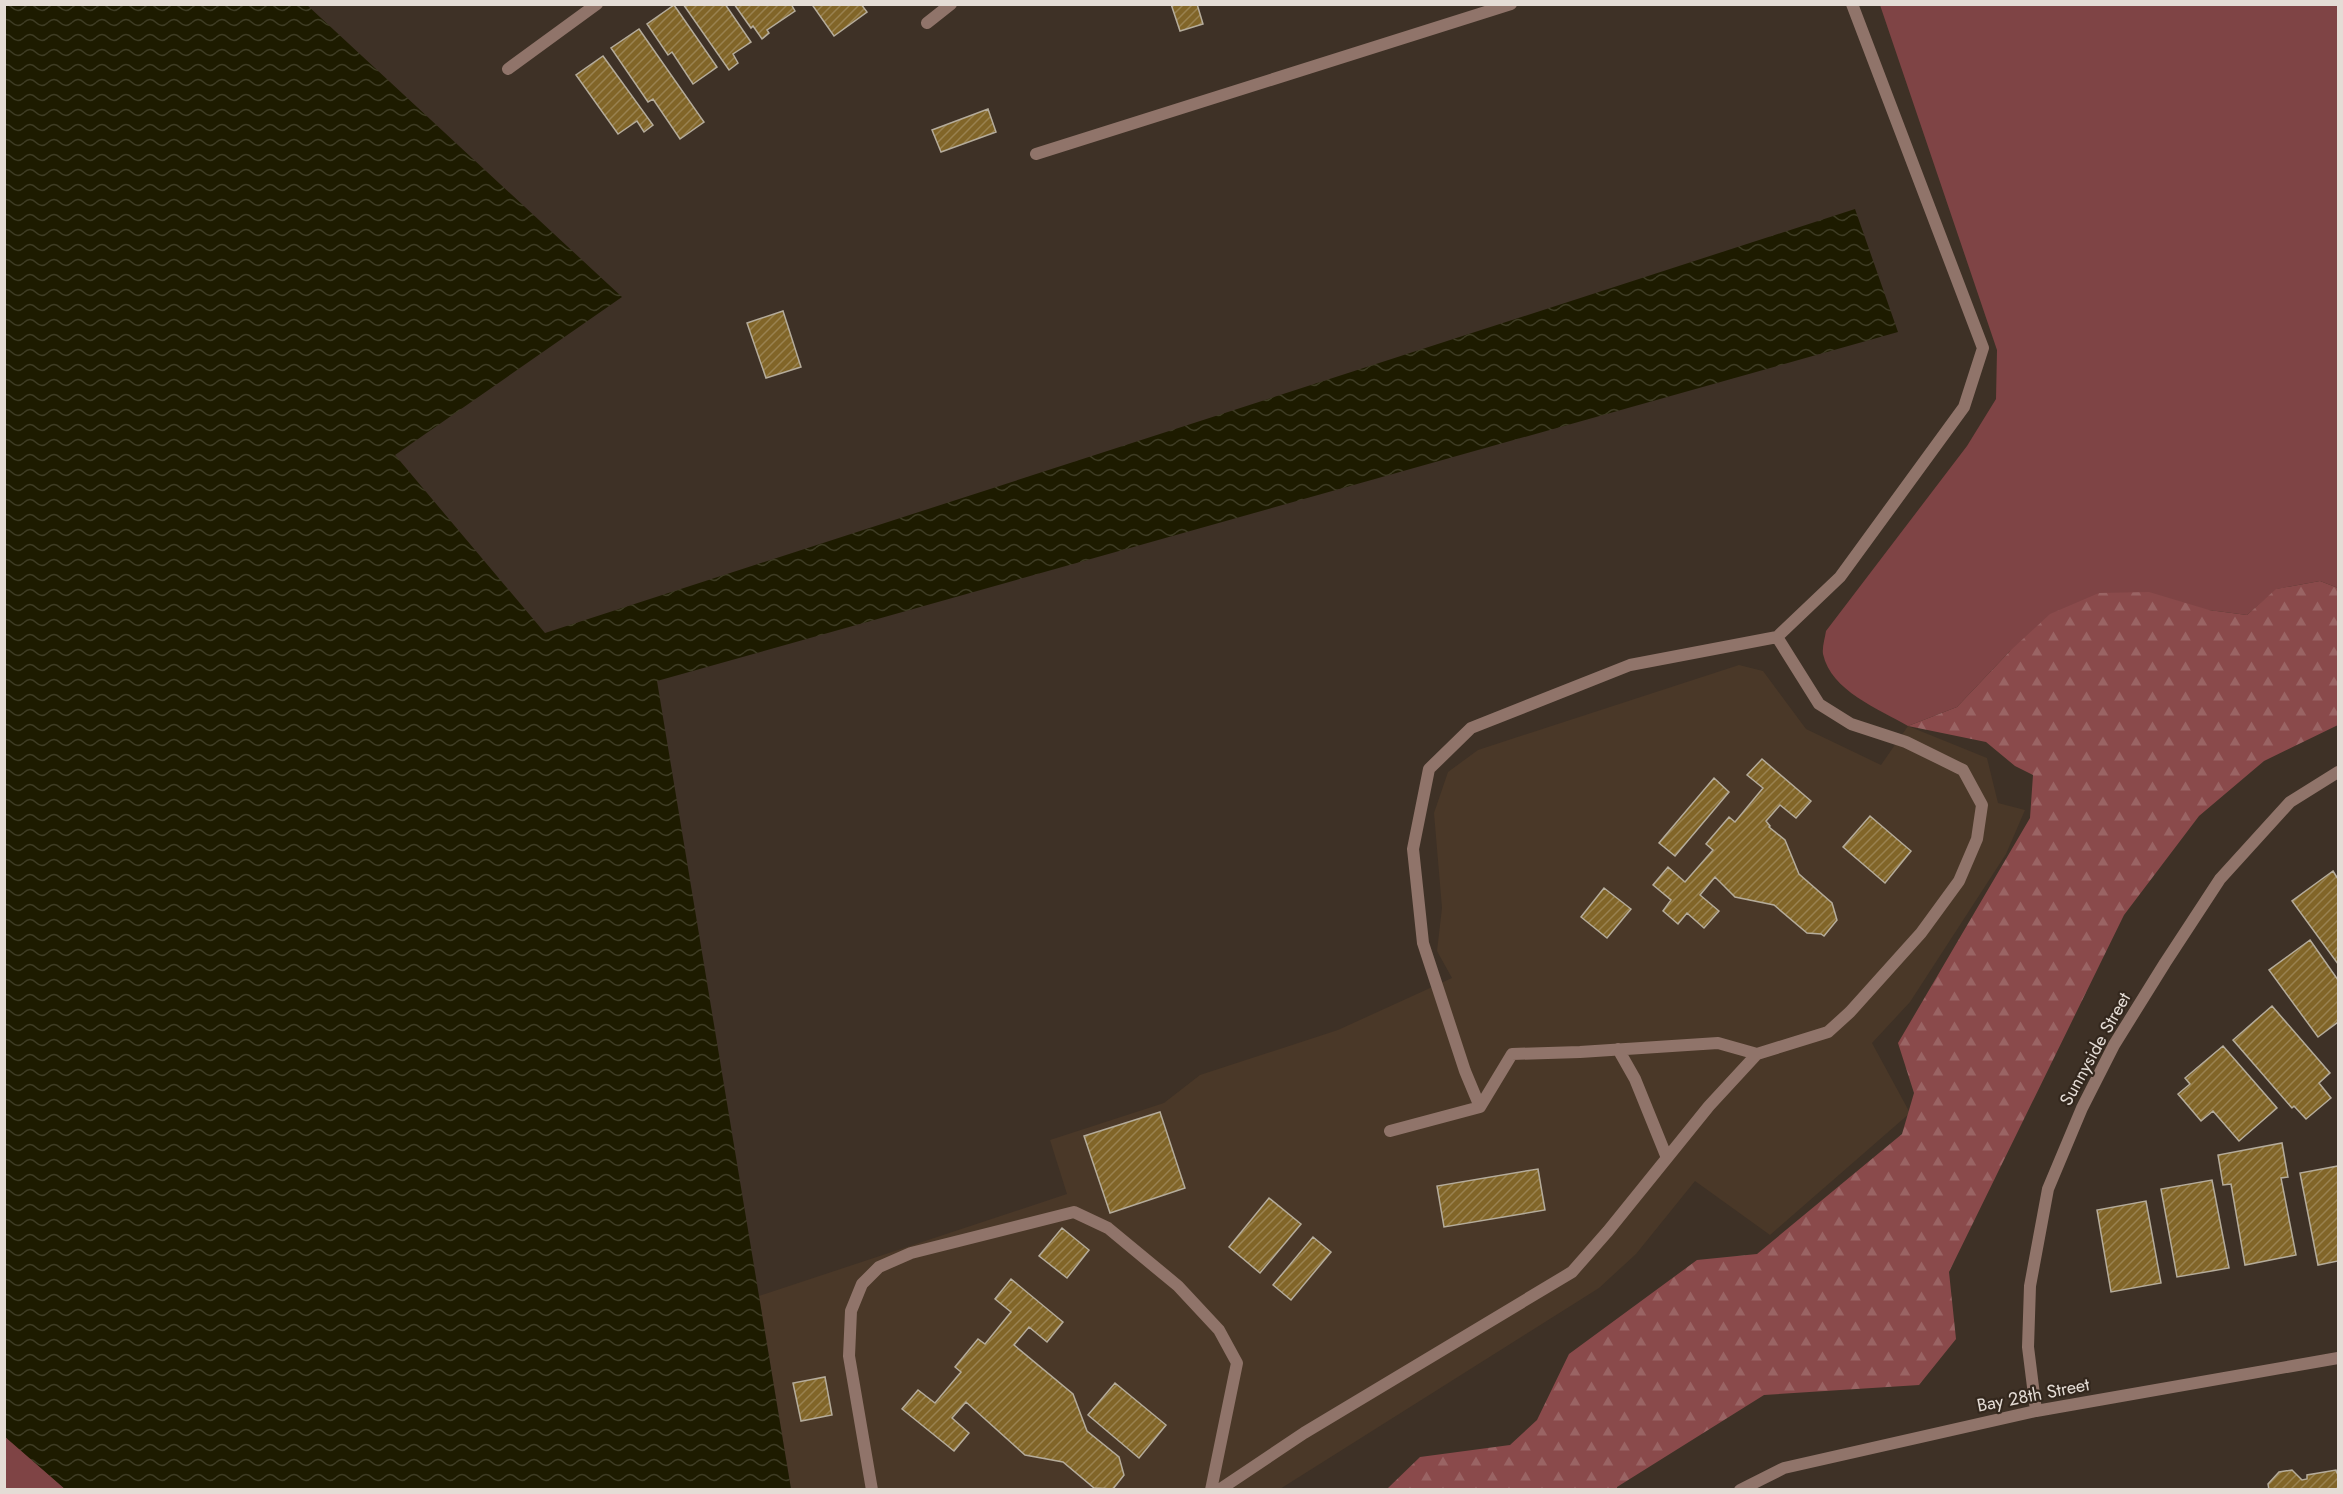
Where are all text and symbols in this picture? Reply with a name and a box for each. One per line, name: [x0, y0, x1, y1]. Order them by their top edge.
street label: Sunnyside Street: [2053, 987, 2137, 1110]
street label: Bay 28th Street: [1975, 1371, 2092, 1419]

